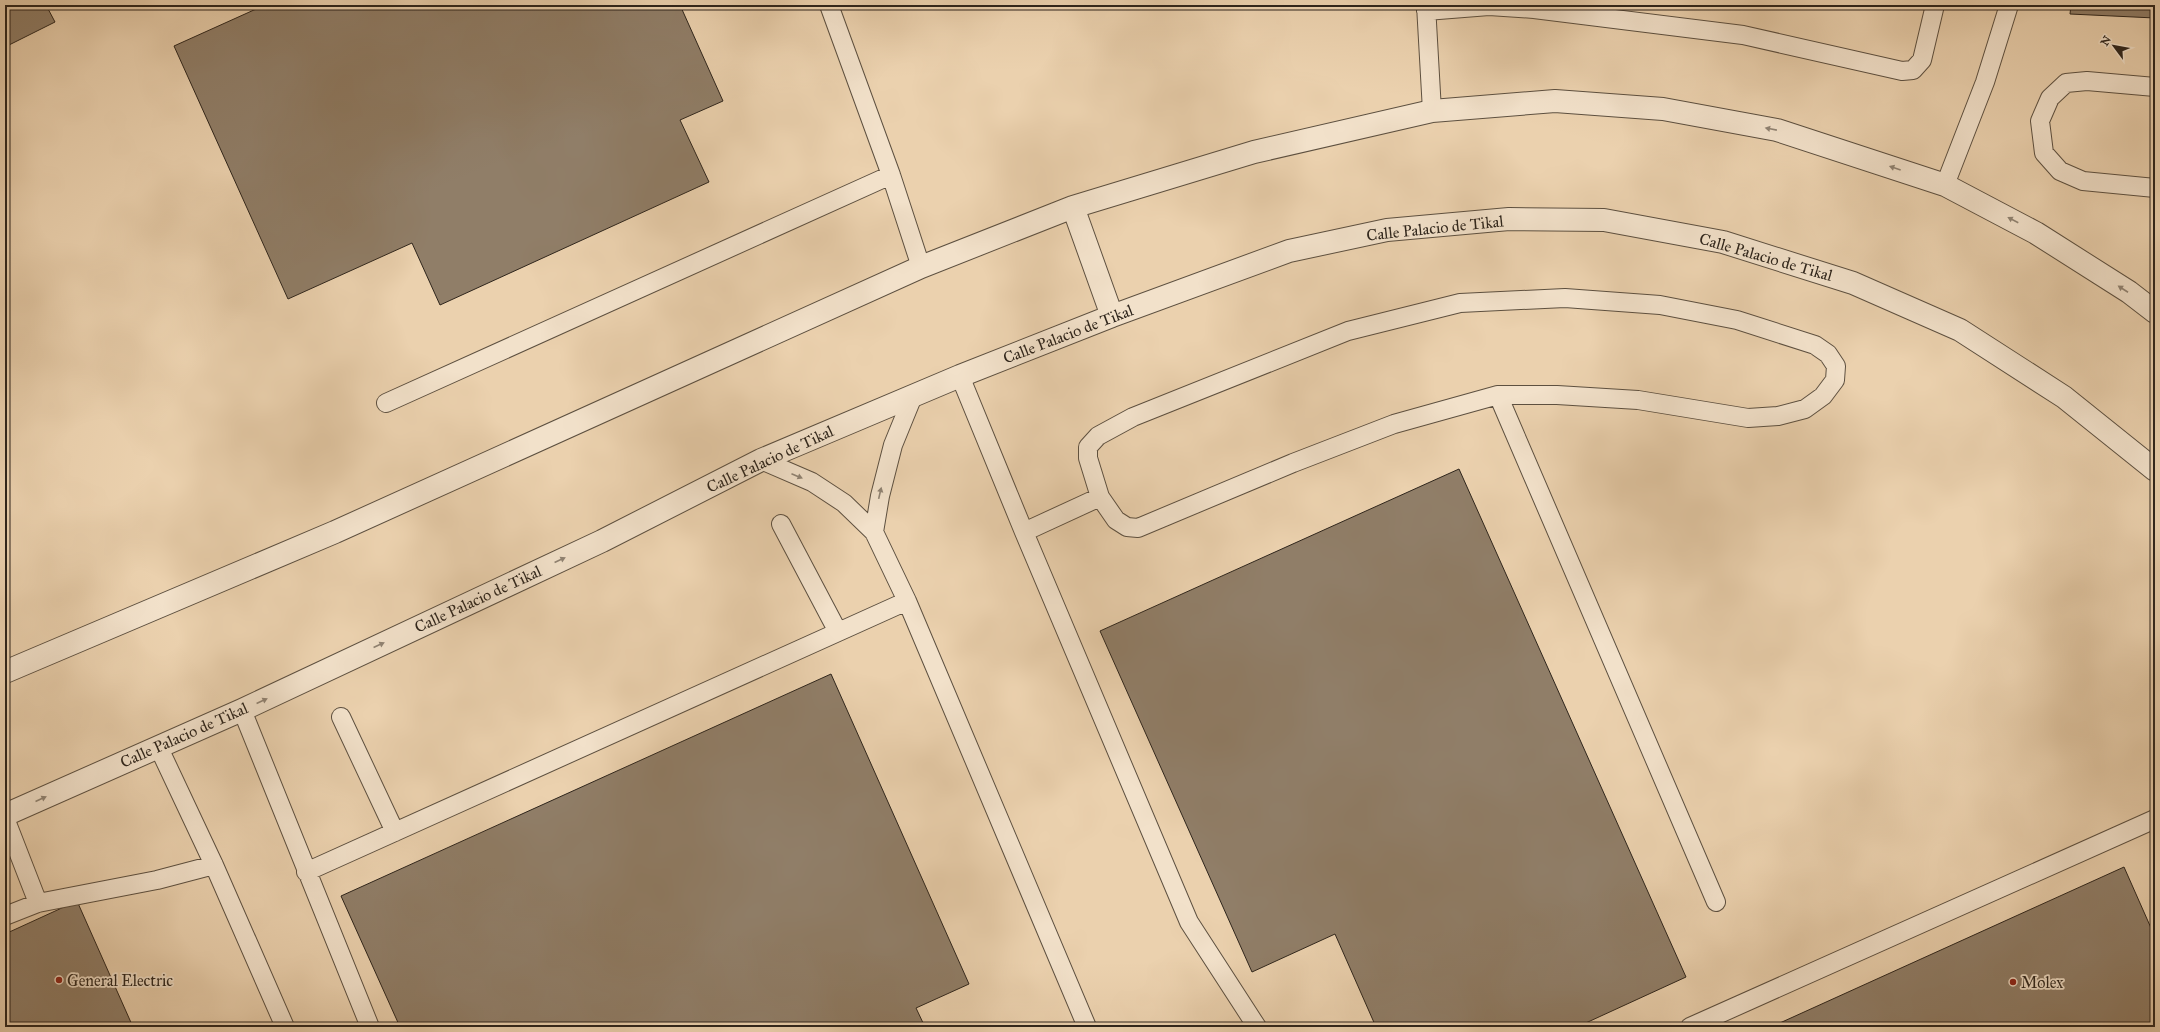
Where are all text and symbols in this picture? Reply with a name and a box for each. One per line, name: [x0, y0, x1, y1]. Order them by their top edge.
north arrow: [2094, 26, 2134, 66]
text: N: [2098, 33, 2114, 48]
one-way arrow: [1764, 126, 1777, 132]
one-way arrow: [1888, 164, 1900, 170]
street label: Calle Palacio de Tikal: [1365, 211, 1505, 245]
one-way arrow: [2007, 217, 2019, 224]
street label: Calle Palacio de Tikal: [1697, 229, 1835, 285]
one-way arrow: [2118, 285, 2129, 293]
street label: Calle Palacio de Tikal: [1000, 300, 1136, 368]
street label: Calle Palacio de Tikal: [704, 421, 837, 497]
one-way arrow: [792, 473, 804, 479]
one-way arrow: [878, 487, 884, 500]
one-way arrow: [554, 557, 566, 563]
street label: Calle Palacio de Tikal: [412, 561, 545, 637]
one-way arrow: [374, 642, 385, 648]
street label: Calle Palacio de Tikal: [117, 698, 251, 772]
one-way arrow: [256, 698, 267, 704]
one-way arrow: [35, 796, 46, 802]
place label: General Electric: [67, 971, 173, 990]
place label: Molex: [2021, 973, 2063, 992]
marker: General Electric: [54, 975, 64, 985]
marker: Molex: [2008, 977, 2018, 987]

